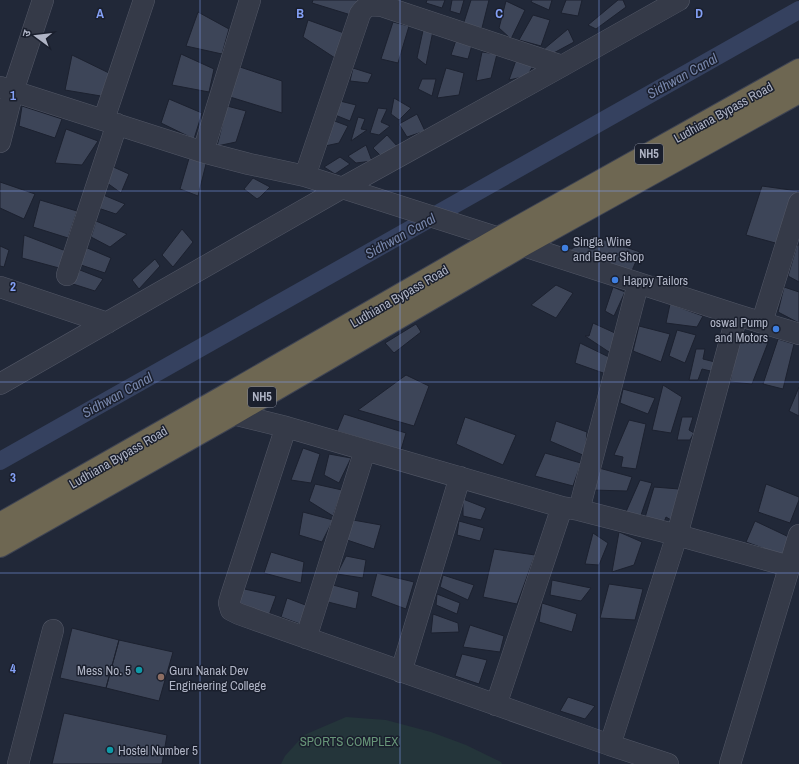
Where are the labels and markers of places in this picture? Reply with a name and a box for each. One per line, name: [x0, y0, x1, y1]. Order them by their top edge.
place label: Singla Wine and Beer Shop: [573, 233, 644, 265]
marker: Singla Wine and Beer Shop: [560, 243, 570, 253]
place label: Happy Tailors: [623, 272, 688, 289]
marker: Happy Tailors: [610, 275, 620, 285]
place label: oswal Pump and Motors: [710, 314, 768, 346]
marker: oswal Pump and Motors: [771, 324, 781, 334]
place label: Mess No. 5: [77, 662, 131, 679]
place label: Guru Nanak Dev Engineering College: [169, 662, 266, 694]
marker: Mess No. 5: [134, 665, 144, 675]
marker: Guru Nanak Dev Engineering College: [156, 672, 166, 682]
place label: Hostel Number 5: [118, 742, 198, 759]
marker: Hostel Number 5: [105, 745, 115, 755]

